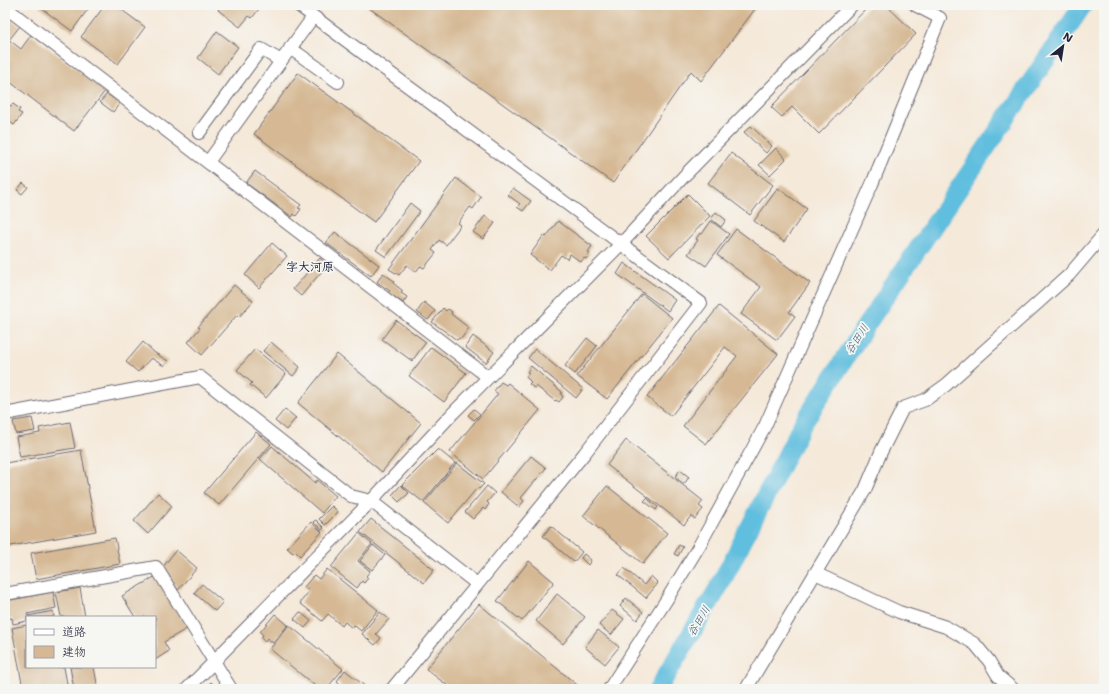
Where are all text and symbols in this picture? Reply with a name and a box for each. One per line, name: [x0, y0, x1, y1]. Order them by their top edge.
north arrow: [1043, 26, 1083, 66]
text: N: [1060, 29, 1076, 47]
district label: 字大河原: [286, 259, 334, 275]
water label: 谷田川: [842, 321, 872, 357]
water label: 谷田川: [684, 603, 714, 639]
legend: [26, 616, 156, 668]
text: 道路: [62, 624, 86, 640]
text: 建物: [62, 644, 86, 660]

